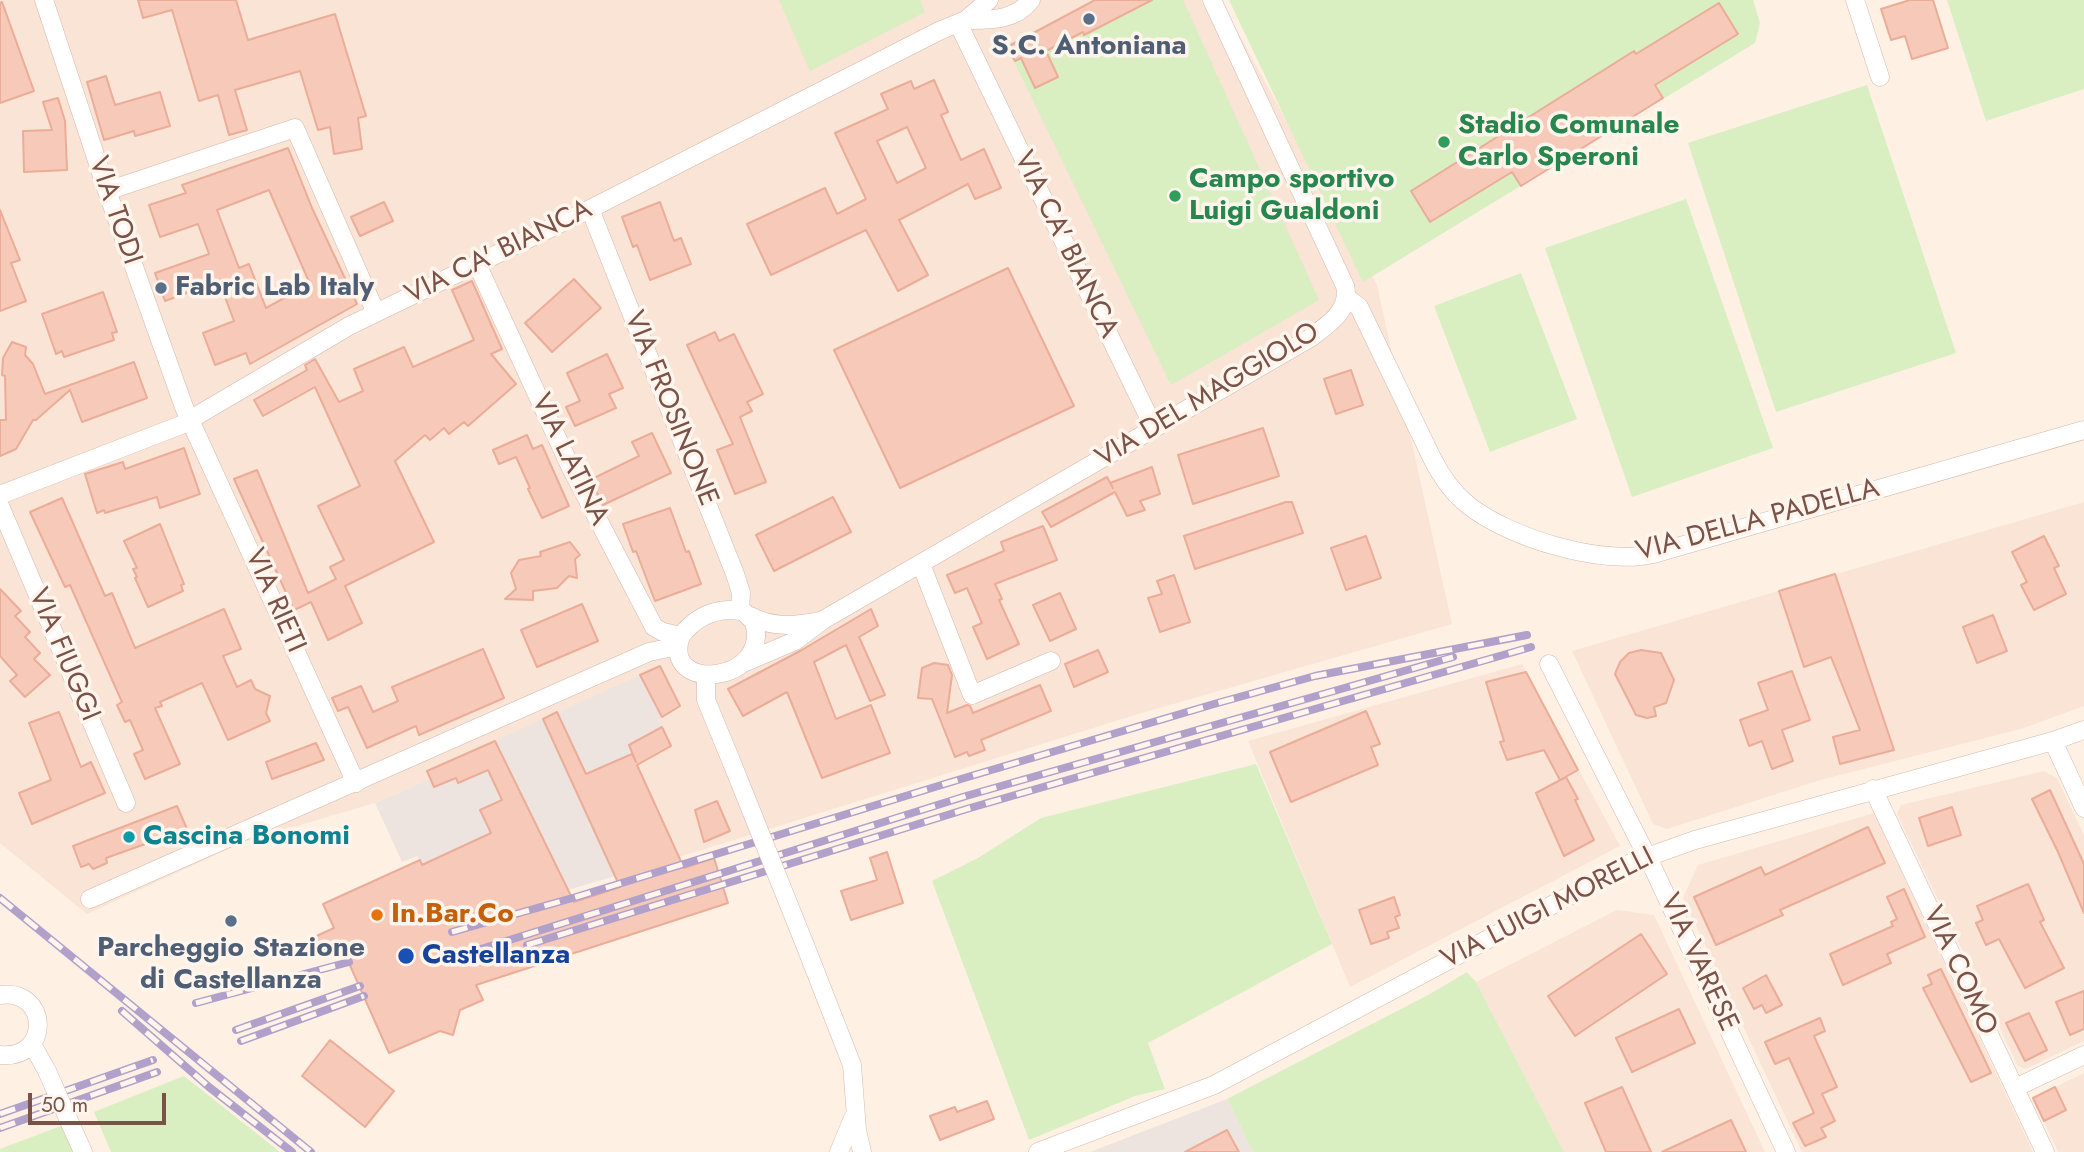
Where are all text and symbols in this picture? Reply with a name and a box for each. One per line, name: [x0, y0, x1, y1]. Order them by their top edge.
marker: S.C. Antoniana: [1081, 11, 1097, 27]
place label: S.C. Antoniana: [991, 30, 1187, 64]
place label: Stadio Comunale Carlo Speroni: [1458, 109, 1679, 175]
marker: Stadio Comunale Carlo Speroni: [1436, 134, 1452, 150]
street label: VIA CA' BIANCA: [1005, 146, 1125, 344]
street label: VIA TODI: [80, 153, 148, 269]
place label: Campo sportivo Luigi Gualdoni: [1189, 163, 1394, 229]
marker: Campo sportivo Luigi Gualdoni: [1167, 188, 1183, 204]
street label: VIA CA' BIANCA: [400, 193, 598, 313]
place label: Fabric Lab Italy: [175, 271, 374, 305]
marker: Fabric Lab Italy: [153, 280, 169, 296]
street label: VIA FROSINONE: [616, 307, 724, 511]
street label: VIA DEL MAGGIOLO: [1090, 316, 1326, 476]
street label: VIA LATINA: [523, 389, 615, 531]
street label: VIA DELLA PADELLA: [1633, 472, 1883, 570]
street label: VIA RIETI: [236, 544, 312, 658]
street label: VIA FIUGGI: [20, 584, 106, 726]
place label: Cascina Bonomi: [143, 820, 350, 854]
marker: Cascina Bonomi: [121, 829, 137, 845]
street label: VIA LUIGI MORELLI: [1436, 841, 1660, 977]
street label: VIA VARESE: [1651, 889, 1745, 1037]
place label: In.Bar.Co: [391, 898, 514, 932]
street label: VIA COMO: [1915, 901, 2003, 1041]
marker: In.Bar.Co: [369, 907, 385, 923]
marker: Parcheggio Stazione di Castellanza: [223, 913, 239, 929]
place label: Parcheggio Stazione di Castellanza: [97, 932, 365, 998]
place label: Castellanza: [422, 939, 570, 973]
marker: Castellanza: [396, 946, 416, 966]
scale bar: [32, 1078, 170, 1122]
text: 50 m: [41, 1090, 88, 1120]

